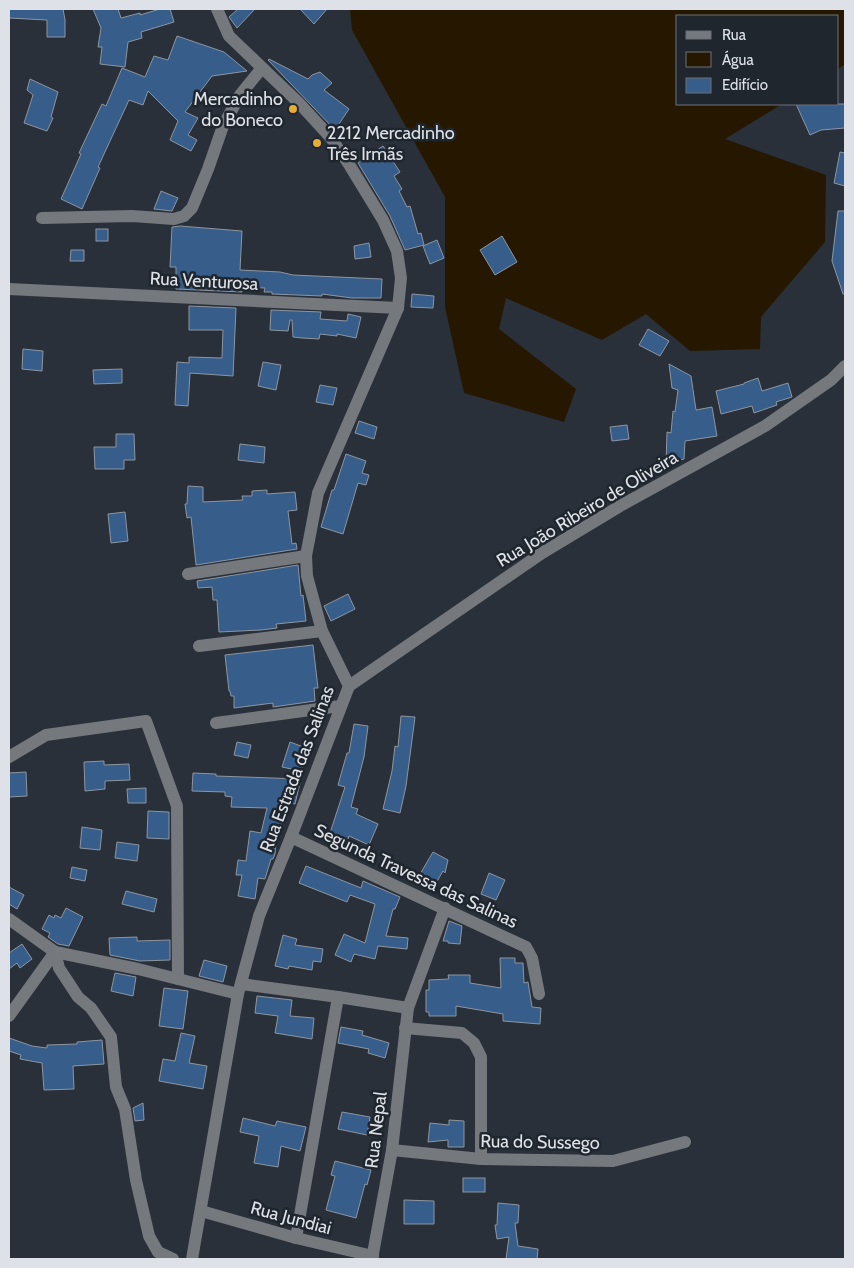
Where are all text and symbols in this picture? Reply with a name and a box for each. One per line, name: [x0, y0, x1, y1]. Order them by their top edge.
legend: [676, 15, 839, 105]
text: Rua: [722, 26, 747, 44]
text: Água: [722, 50, 754, 69]
text: Edifício: [722, 76, 768, 94]
place label: Mercadinho do Boneco: [194, 88, 283, 131]
marker: Mercadinho do Boneco: [287, 103, 299, 115]
place label: 2212 Mercadinho Três Irmãs: [327, 122, 455, 165]
marker: 2212 Mercadinho Três Irmãs: [311, 137, 323, 149]
street label: Rua Venturosa: [149, 267, 259, 295]
street label: Rua João Ribeiro de Oliveira: [492, 446, 682, 572]
street label: Rua Estrada das Salinas: [255, 683, 339, 855]
street label: Segunda Travessa das Salinas: [311, 819, 521, 933]
street label: Rua Nepal: [360, 1090, 392, 1170]
street label: Rua do Sussego: [480, 1130, 600, 1154]
street label: Rua Jundiai: [248, 1197, 334, 1239]

